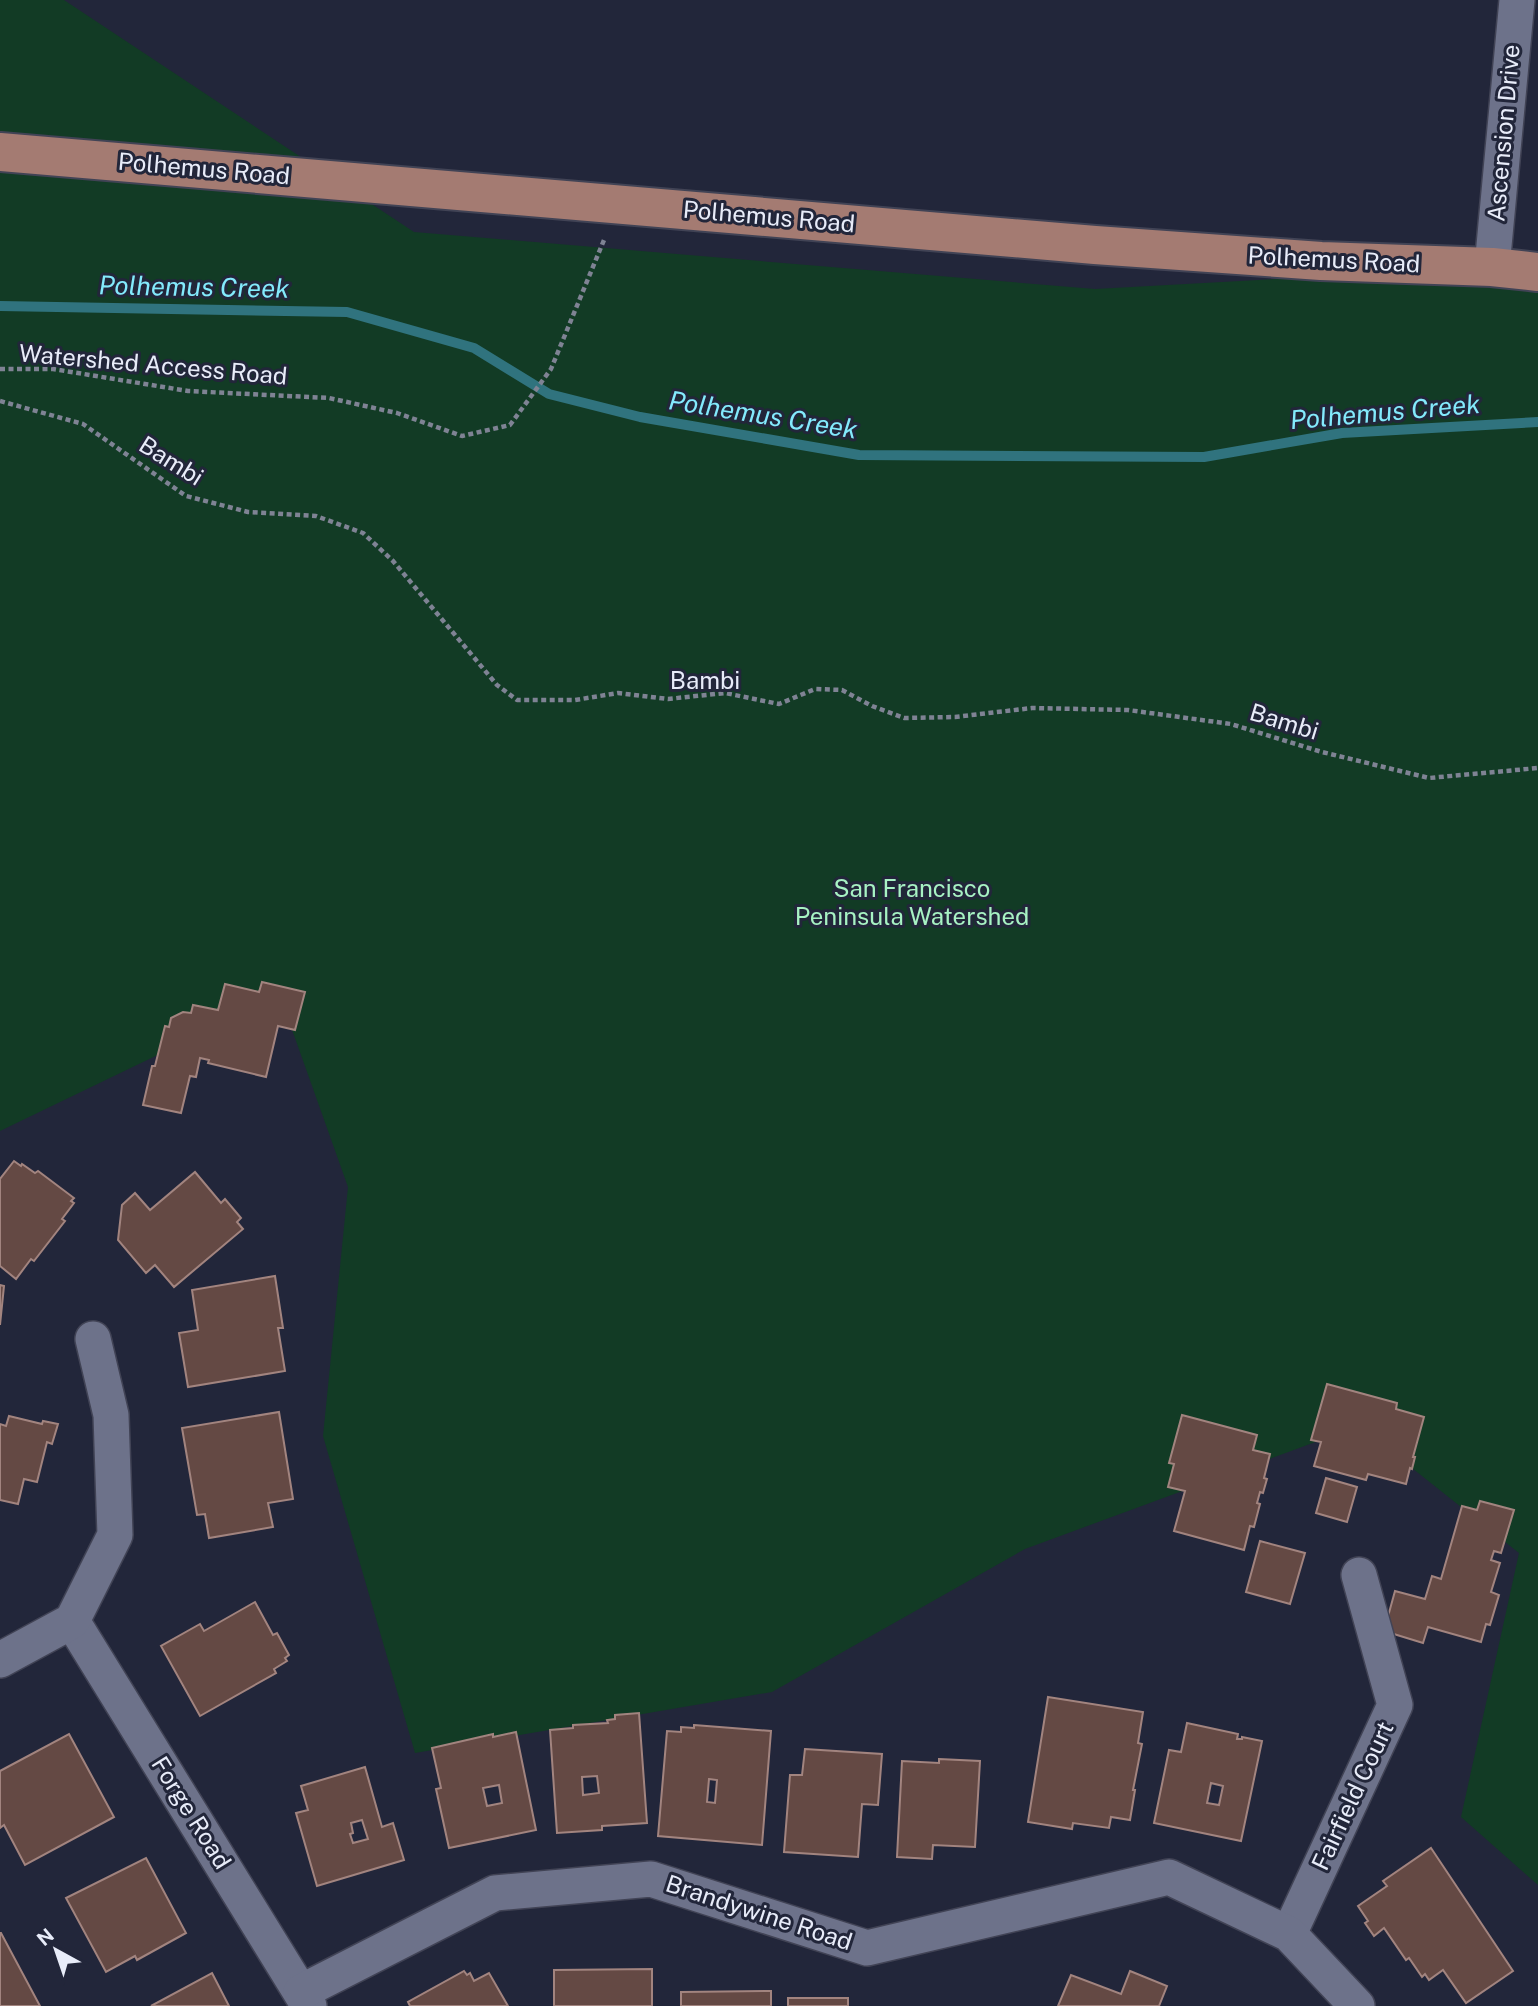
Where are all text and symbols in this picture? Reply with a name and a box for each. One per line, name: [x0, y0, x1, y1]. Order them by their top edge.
street label: Ascension Drive: [1481, 43, 1525, 223]
street label: Polhemus Road: [117, 147, 291, 189]
street label: Polhemus Road: [682, 195, 856, 237]
street label: Polhemus Road: [1247, 241, 1421, 278]
water label: Polhemus Creek: [98, 269, 290, 304]
street label: Watershed Access Road: [18, 338, 288, 390]
water label: Polhemus Creek: [667, 384, 860, 445]
water label: Polhemus Creek: [1289, 388, 1481, 435]
street label: Bambi: [134, 430, 209, 491]
street label: Bambi: [670, 666, 740, 694]
street label: Bambi: [1247, 697, 1322, 745]
park label: San Francisco Peninsula Watershed: [795, 874, 1029, 930]
street label: Fairfield Court: [1305, 1717, 1399, 1874]
street label: Forge Road: [146, 1751, 237, 1874]
street label: Brandywine Road: [663, 1869, 856, 1955]
north arrow: [21, 1915, 91, 1985]
text: N: [32, 1924, 58, 1950]

